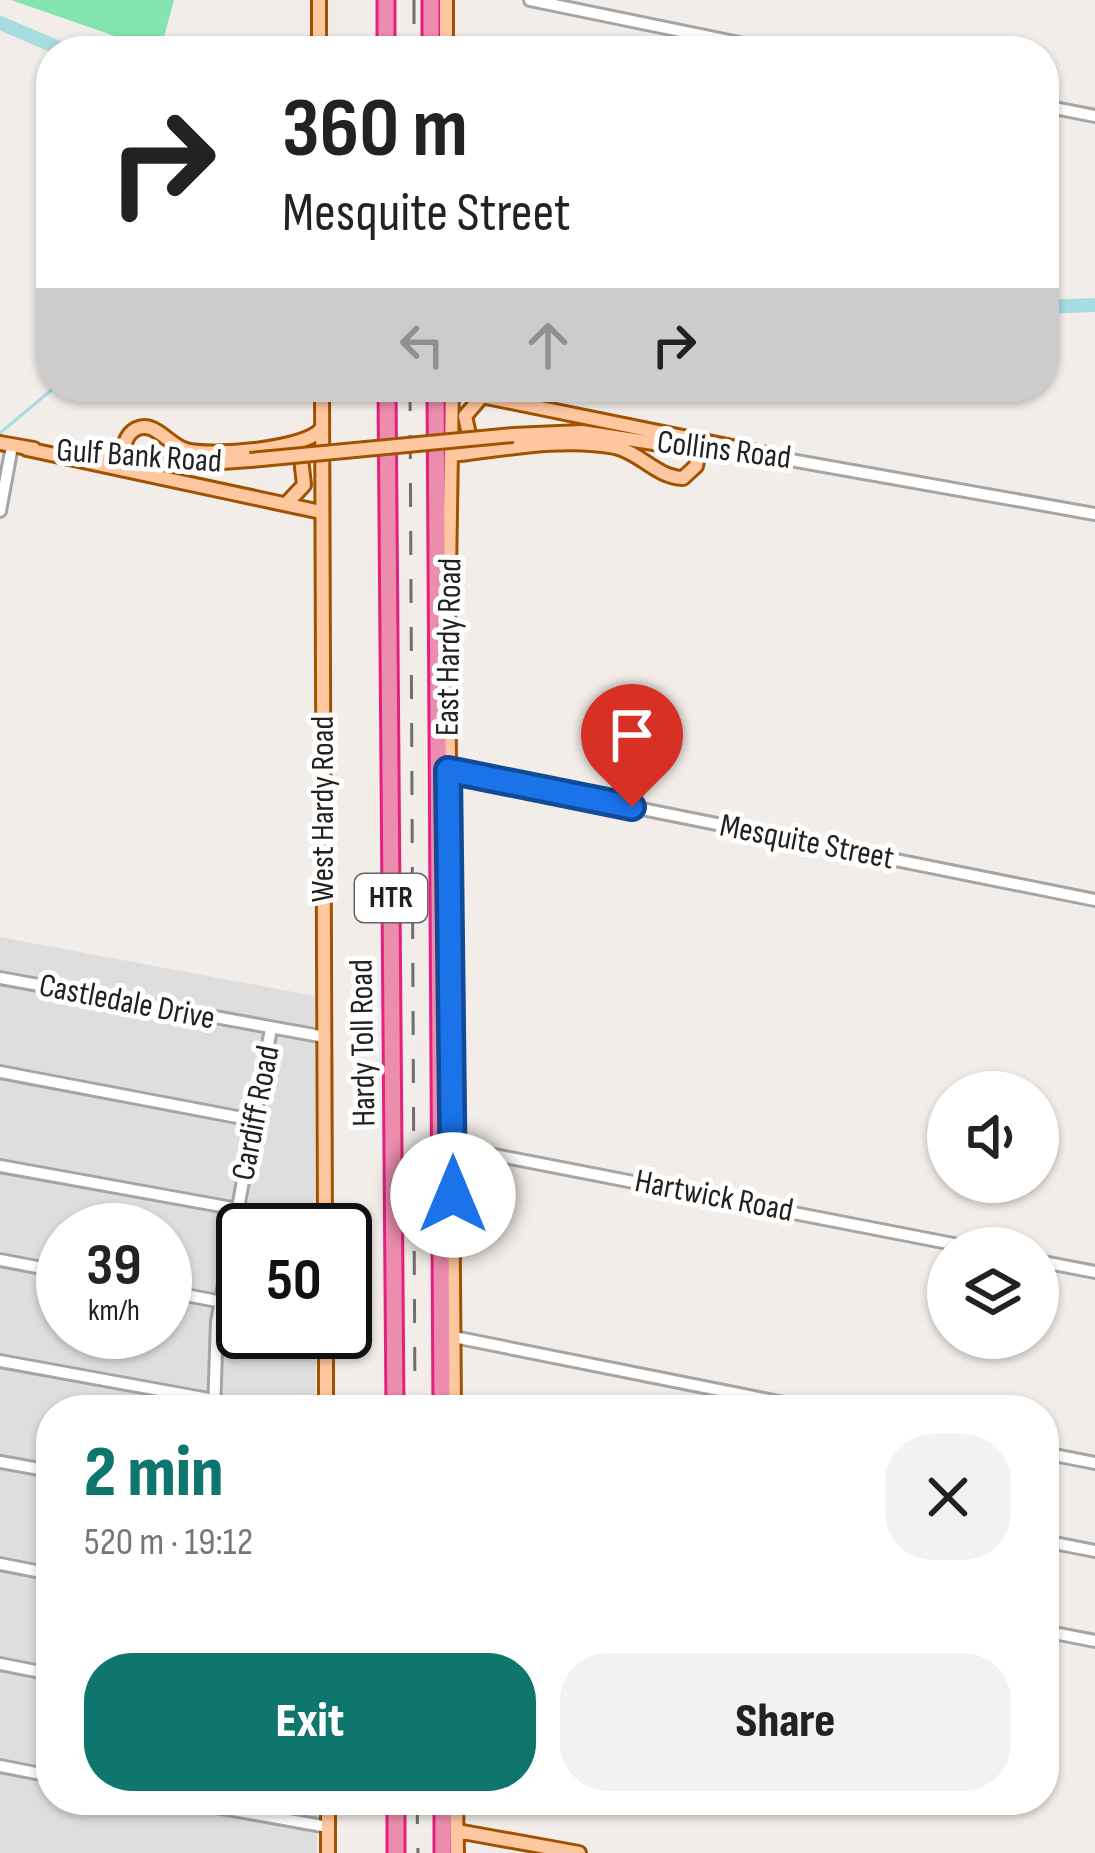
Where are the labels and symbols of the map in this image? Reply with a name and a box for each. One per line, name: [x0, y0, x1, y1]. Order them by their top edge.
street label: Collins Road: [655, 422, 793, 478]
street label: Gulf Bank Road: [55, 430, 223, 482]
street label: East Hardy Road: [427, 558, 471, 736]
pin: [581, 684, 683, 807]
street label: West Hardy Road: [303, 716, 343, 902]
street label: Mesquite Street: [717, 806, 897, 878]
road number: HTR: [355, 874, 427, 922]
street label: Hardy Toll Road: [342, 959, 384, 1127]
street label: Castledale Drive: [36, 965, 218, 1039]
street label: Cardiff Road: [223, 1042, 289, 1184]
position arrow: [390, 1132, 516, 1258]
street label: Hartwick Road: [632, 1161, 796, 1231]
speed limit sign: 50: [216, 1203, 372, 1359]

